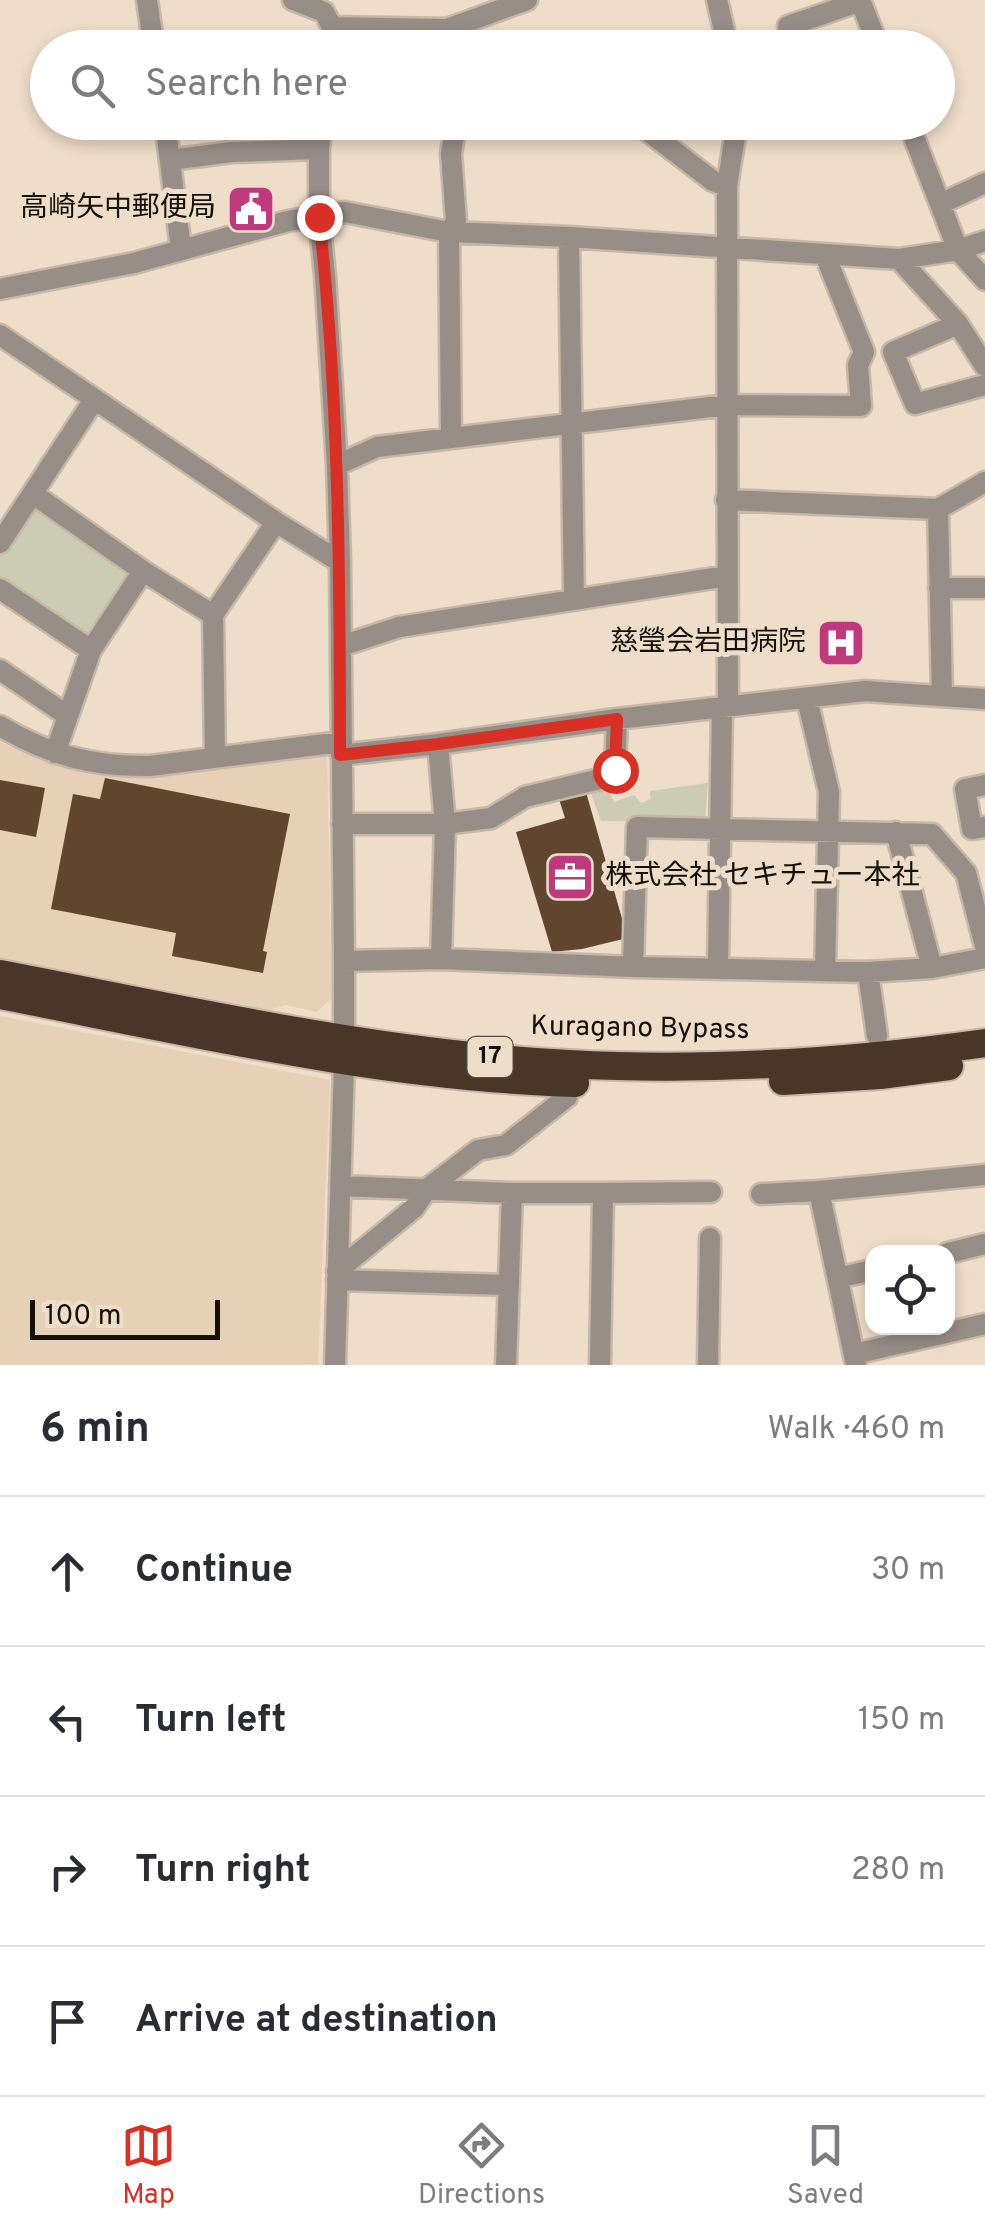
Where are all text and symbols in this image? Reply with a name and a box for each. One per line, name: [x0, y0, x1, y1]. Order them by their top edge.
search box: [30, 30, 955, 140]
icon: search: [65, 58, 120, 113]
text: Search here: [145, 61, 348, 110]
public building icon: 高崎矢中郵便局: [225, 183, 277, 235]
place label: 高崎矢中郵便局: [20, 191, 216, 227]
route end: [297, 195, 343, 241]
hospital icon: 慈瑩会岩田病院: [815, 617, 867, 669]
place label: 慈瑩会岩田病院: [610, 625, 806, 661]
route start: [593, 748, 639, 794]
office icon: 株式会社 セキチュー本社: [544, 851, 596, 903]
place label: 株式会社 セキチュー本社: [605, 859, 920, 895]
street label: Kuragano Bypass: [530, 1009, 750, 1049]
road number: 17: [468, 1037, 512, 1077]
map controls: [865, 1245, 955, 1335]
button: locate: [865, 1245, 955, 1335]
scale bar: [30, 1295, 220, 1340]
text: 100 m: [45, 1299, 121, 1335]
text: 6 min: [40, 1404, 150, 1457]
text: Walk · 460 m: [768, 1410, 945, 1450]
icon: ahead: [40, 1544, 95, 1599]
text: Continue: [135, 1547, 293, 1596]
text: 30 m: [871, 1551, 945, 1591]
icon: left: [40, 1694, 95, 1749]
text: Turn left: [135, 1697, 287, 1746]
text: 150 m: [858, 1701, 945, 1741]
icon: right: [40, 1844, 95, 1899]
text: Turn right: [135, 1847, 310, 1896]
text: 280 m: [851, 1851, 945, 1891]
icon: arrive: [40, 1994, 95, 2049]
text: Arrive at destination: [135, 1997, 498, 2046]
tab: Map: [121, 2118, 176, 2214]
tab: Directions: [418, 2118, 545, 2214]
tab: Saved: [787, 2118, 864, 2214]

